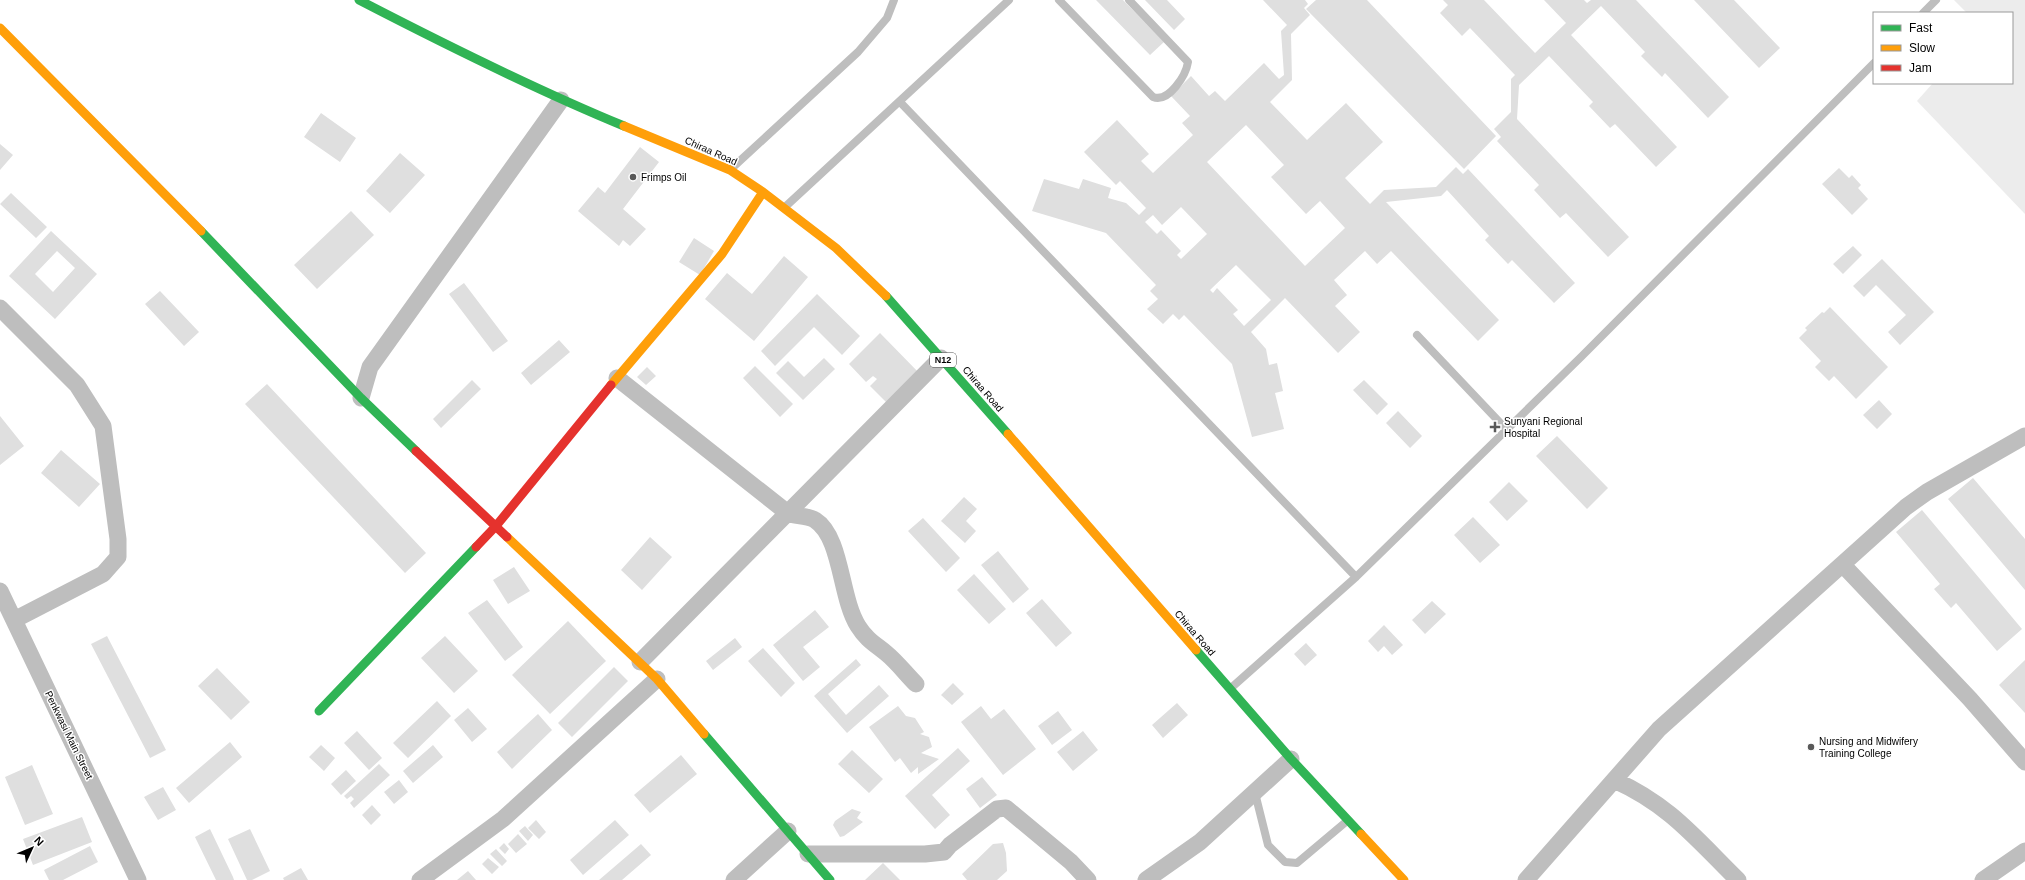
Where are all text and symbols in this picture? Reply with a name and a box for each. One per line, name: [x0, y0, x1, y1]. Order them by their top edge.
legend: [1873, 12, 2013, 84]
text: Fast: [1909, 21, 1933, 35]
text: Slow: [1909, 41, 1935, 55]
text: Jam: [1909, 61, 1932, 75]
street label: Chiraa Road: [683, 135, 739, 167]
marker: Frimps Oil: [628, 172, 638, 182]
place label: Frimps Oil: [641, 172, 687, 183]
road number: N12: [930, 353, 956, 367]
street label: Chiraa Road: [960, 364, 1006, 414]
place label: Sunyani Regional Hospital: [1504, 416, 1582, 439]
marker: Sunyani Regional Hospital: [1489, 421, 1501, 433]
street label: Chiraa Road: [1172, 608, 1218, 658]
street label: Penkwasi Main Street: [43, 689, 95, 781]
place label: Nursing and Midwifery Training College: [1819, 736, 1918, 759]
marker: Nursing and Midwifery Training College: [1806, 742, 1816, 752]
north arrow: [12, 828, 52, 868]
text: N: [32, 834, 46, 848]

